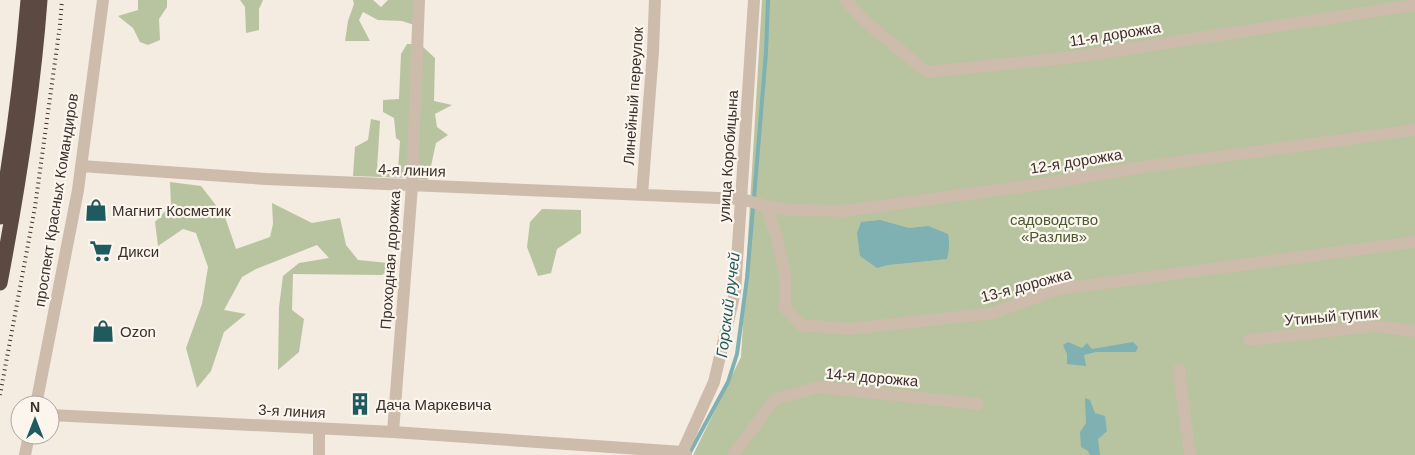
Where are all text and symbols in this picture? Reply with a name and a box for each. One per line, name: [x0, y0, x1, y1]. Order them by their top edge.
street label: 11-я дорожка: [1068, 18, 1162, 50]
street label: Линейный переулок: [620, 26, 646, 166]
street label: улица Коробицына: [715, 89, 741, 223]
street label: проспект Красных Командиров: [31, 92, 81, 308]
street label: 12-я дорожка: [1029, 145, 1124, 177]
street label: 4-я линия: [378, 160, 446, 180]
street label: Проходная дорожка: [377, 189, 403, 330]
shop icon: Магнит Косметик: [83, 197, 109, 223]
place label: Магнит Косметик: [112, 202, 231, 219]
park label: садоводство «Разлив»: [1010, 211, 1098, 245]
supermarket icon: Дикси: [88, 238, 114, 264]
place label: Дикси: [118, 243, 159, 260]
water label: Горский ручей: [713, 251, 743, 359]
street label: 13-я дорожка: [979, 265, 1074, 305]
street label: Утиный тупик: [1283, 303, 1379, 329]
shop icon: Ozon: [90, 318, 116, 344]
place label: Ozon: [120, 323, 156, 340]
street label: 14-я дорожка: [825, 364, 920, 390]
building icon: Дача Маркевича: [347, 391, 373, 417]
north arrow: [10, 395, 60, 445]
place label: Дача Маркевича: [376, 396, 492, 413]
text: N: [30, 399, 40, 415]
street label: 3-я линия: [258, 401, 326, 421]

